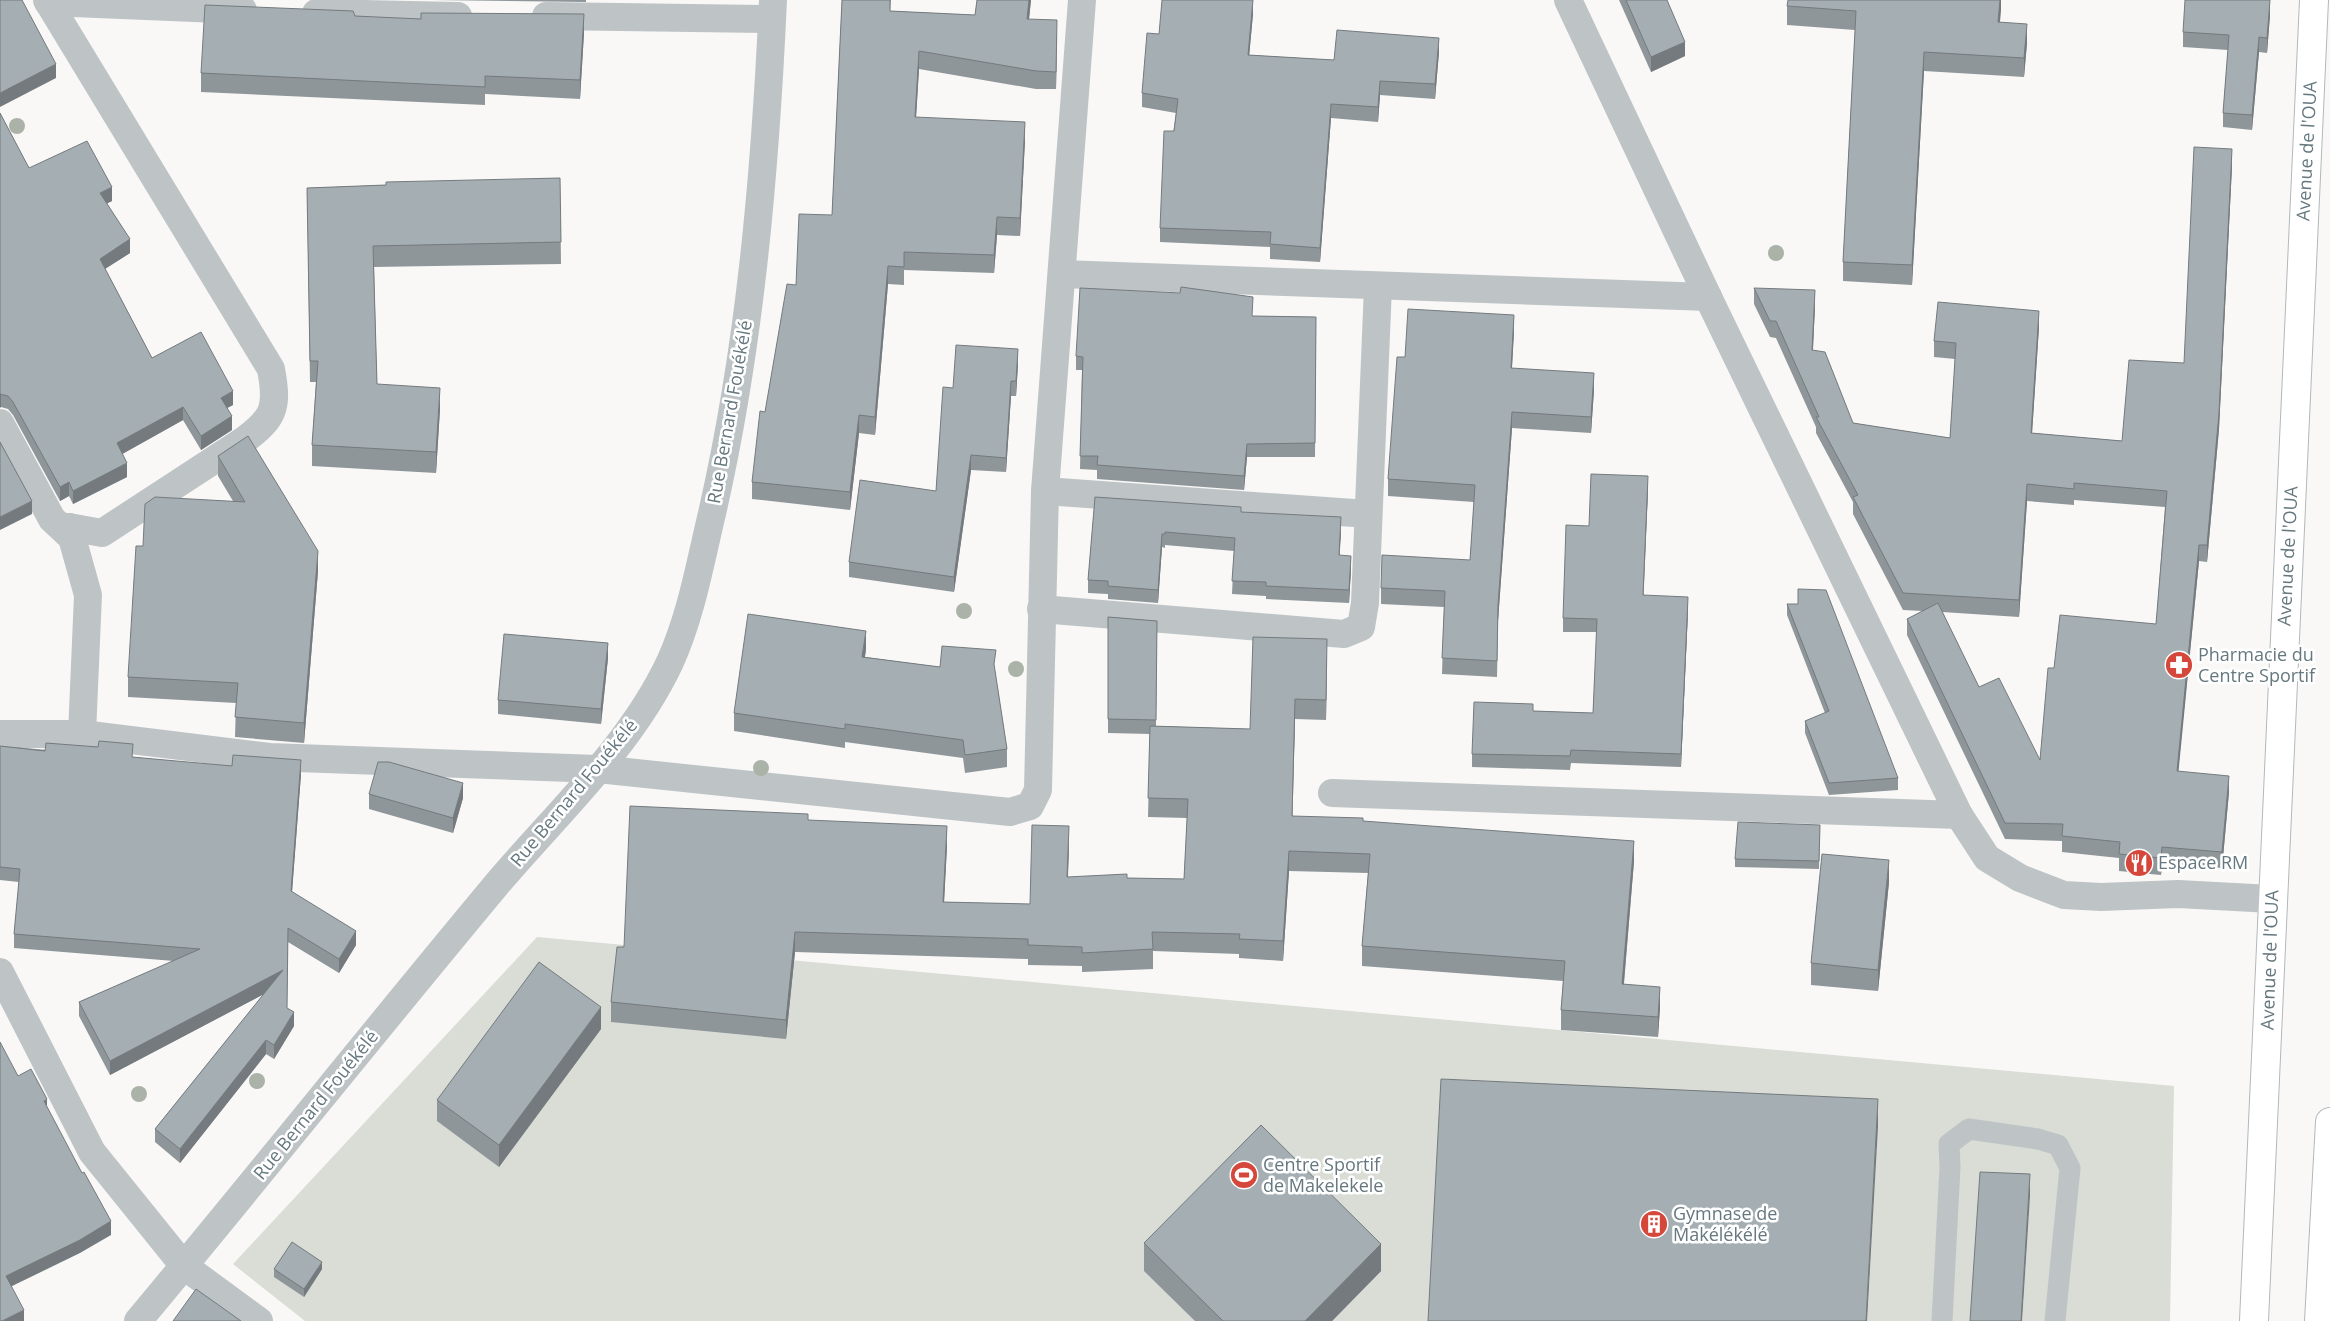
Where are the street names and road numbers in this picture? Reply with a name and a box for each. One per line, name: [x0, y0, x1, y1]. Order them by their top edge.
street label: Avenue de l'OUA: [2290, 80, 2322, 222]
street label: Rue Bernard Fouékélé: [701, 318, 757, 505]
street label: Avenue de l'OUA: [2271, 485, 2303, 627]
street label: Rue Bernard Fouékélé: [504, 714, 642, 871]
street label: Avenue de l'OUA: [2255, 889, 2283, 1030]
street label: Rue Bernard Fouékélé: [247, 1025, 383, 1184]

